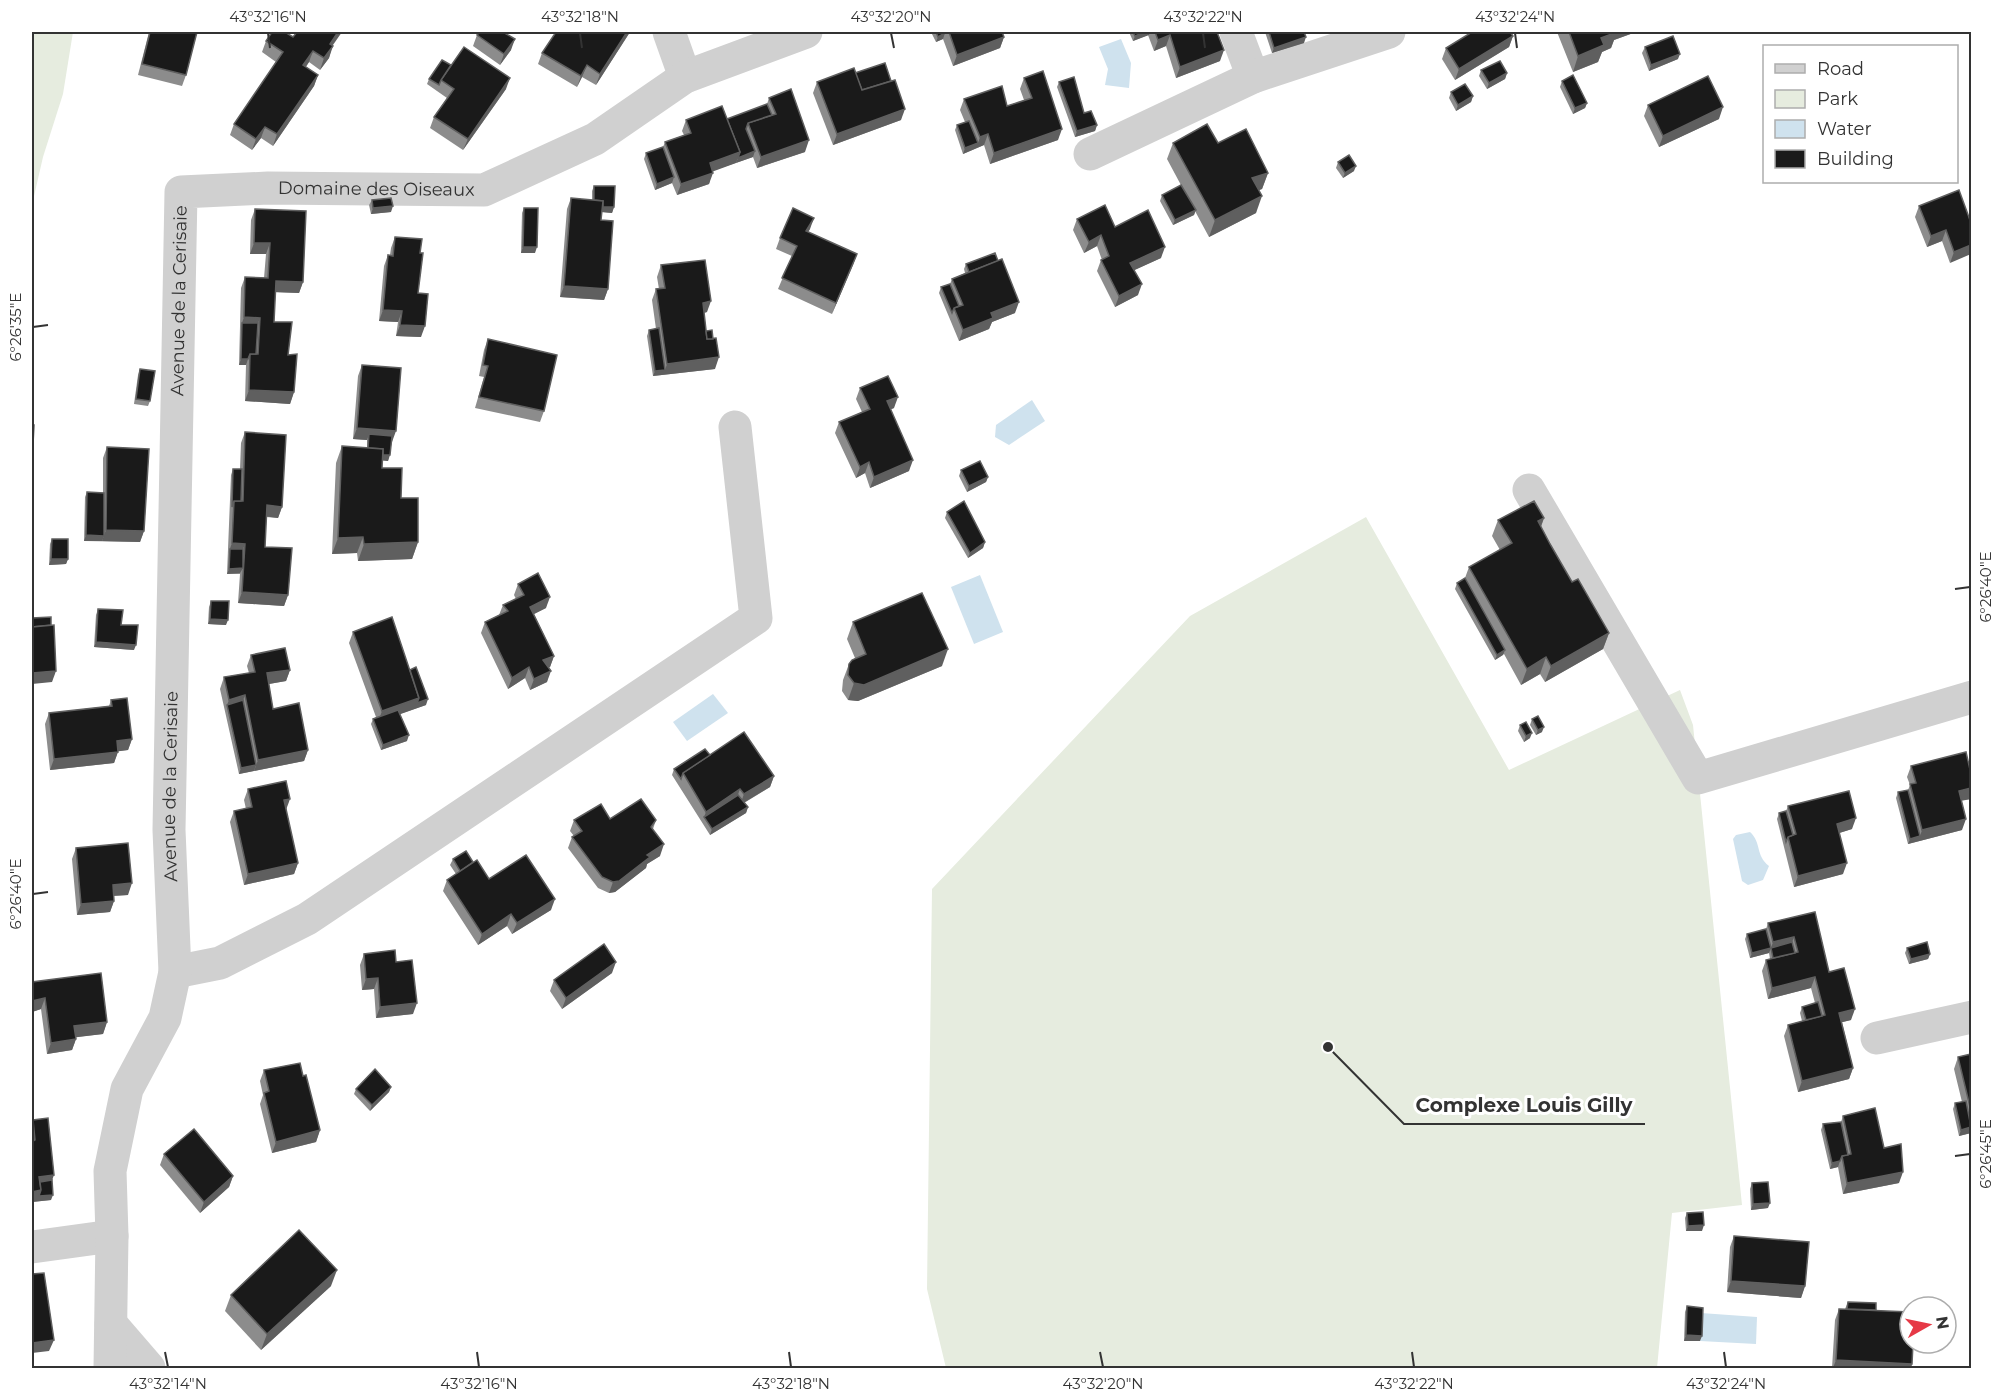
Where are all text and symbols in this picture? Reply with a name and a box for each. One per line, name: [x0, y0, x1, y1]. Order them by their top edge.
text: 43°32'16"N: [229, 7, 307, 26]
text: 43°32'18"N: [541, 7, 619, 26]
text: 43°32'20"N: [850, 7, 932, 26]
text: 43°32'22"N: [1163, 7, 1243, 26]
text: 43°32'24"N: [1475, 7, 1555, 26]
legend: [1763, 45, 1958, 183]
text: Road: [1817, 58, 1864, 80]
text: Park: [1817, 88, 1858, 110]
text: Water: [1817, 118, 1872, 140]
text: Building: [1817, 148, 1894, 170]
street label: Domaine des Oiseaux: [278, 177, 475, 201]
street label: Avenue de la Cerisaie: [166, 205, 192, 396]
text: 6°26'35"E: [6, 293, 25, 361]
text: 6°26'40"E: [1976, 551, 1995, 623]
street label: Avenue de la Cerisaie: [158, 691, 183, 882]
text: 6°26'40"E: [6, 858, 25, 930]
callout: Complexe Louis Gilly: [1404, 1086, 1645, 1124]
text: Complexe Louis Gilly: [1416, 1093, 1633, 1117]
text: 6°26'45"E: [1976, 1119, 1995, 1189]
north arrow: [1898, 1295, 1958, 1355]
text: N: [1932, 1315, 1953, 1331]
text: 43°32'14"N: [129, 1374, 207, 1393]
text: 43°32'16"N: [440, 1374, 518, 1393]
text: 43°32'18"N: [752, 1374, 830, 1393]
text: 43°32'20"N: [1062, 1374, 1144, 1393]
text: 43°32'22"N: [1374, 1374, 1454, 1393]
text: 43°32'24"N: [1686, 1374, 1766, 1393]

